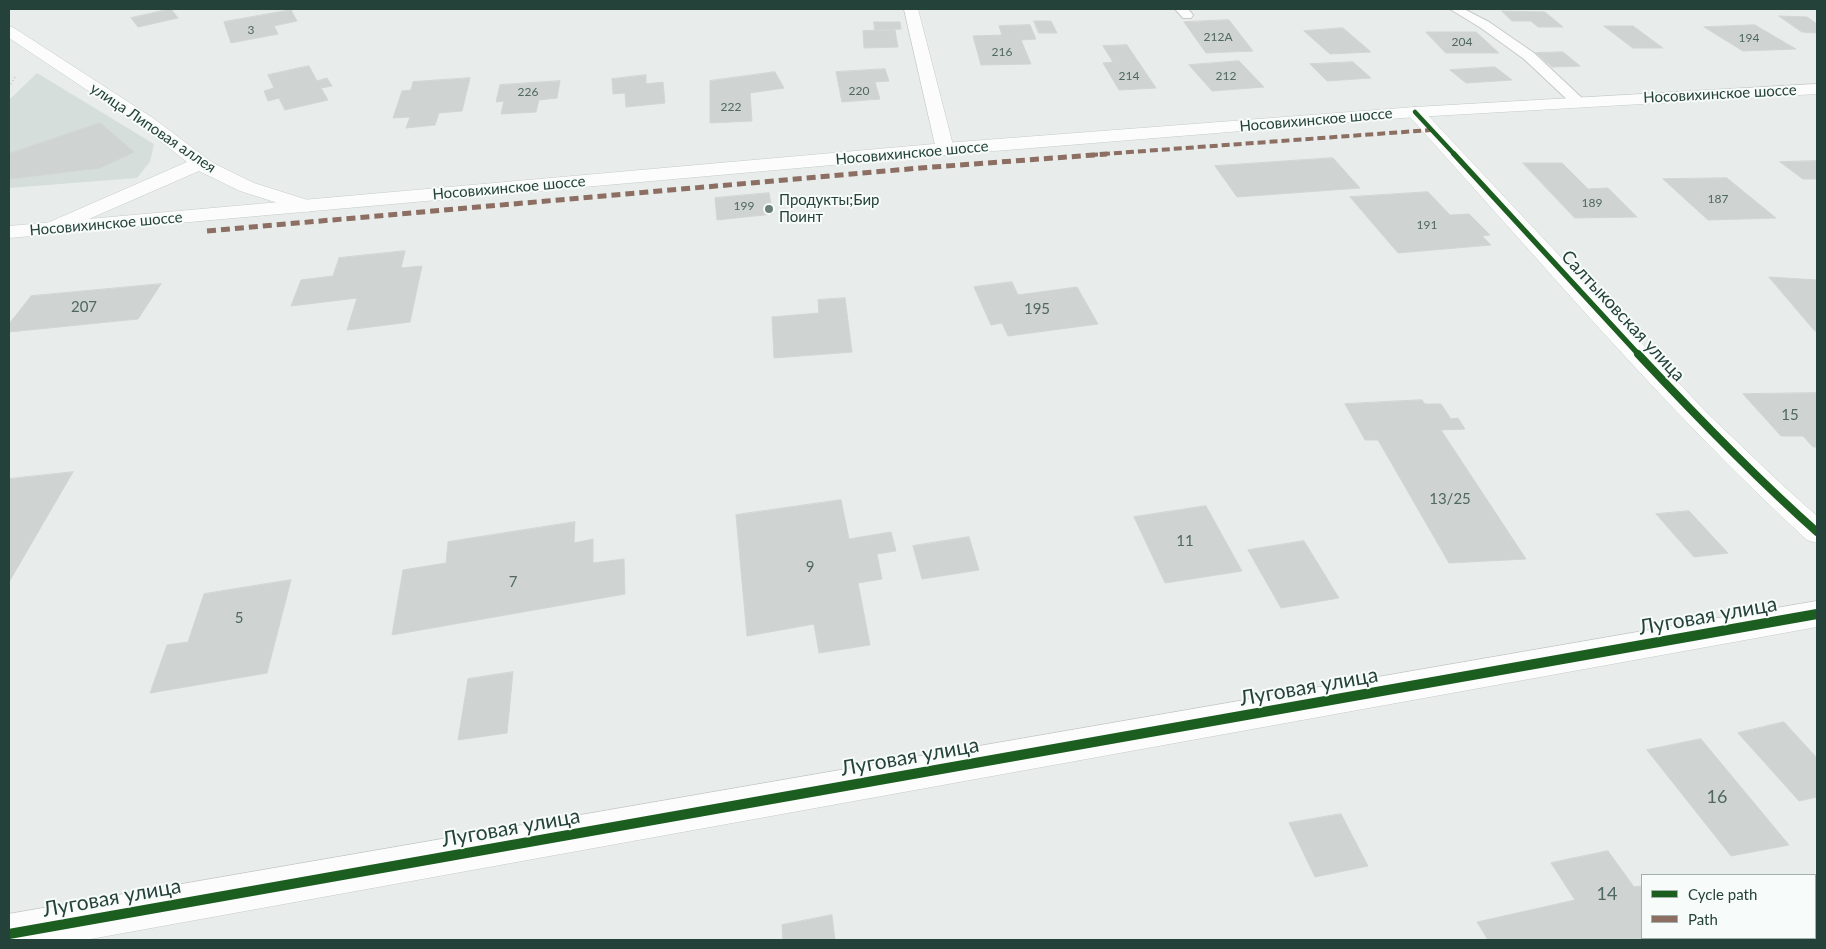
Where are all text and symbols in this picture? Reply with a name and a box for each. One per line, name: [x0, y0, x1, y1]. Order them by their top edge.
house number: 3: [248, 23, 254, 37]
house number: 212А: [1204, 30, 1232, 44]
house number: 194: [1739, 31, 1759, 45]
house number: 204: [1452, 35, 1472, 49]
house number: 216: [992, 45, 1012, 59]
house number: 214: [1119, 69, 1139, 83]
house number: 212: [1216, 69, 1236, 83]
street label: улица Липовая аллея: [87, 79, 219, 177]
street label: Носовихинское шоссе: [1643, 81, 1797, 107]
house number: 220: [849, 84, 869, 98]
house number: 226: [518, 85, 538, 99]
house number: 222: [721, 100, 741, 114]
street label: Носовихинское шоссе: [1239, 104, 1393, 136]
street label: Носовихинское шоссе: [835, 137, 989, 169]
street label: Носовихинское шоссе: [432, 172, 586, 204]
place label: Продукты;Бир Поинт: [779, 191, 879, 226]
house number: 187: [1708, 192, 1728, 206]
house number: 189: [1582, 196, 1602, 210]
house number: 199: [734, 199, 754, 213]
marker: Продукты;Бир Поинт: [763, 203, 775, 215]
street label: Носовихинское шоссе: [29, 208, 183, 240]
house number: 191: [1417, 218, 1437, 232]
street label: Салтыковская улица: [1557, 246, 1689, 386]
house number: 207: [71, 298, 97, 316]
house number: 195: [1024, 300, 1050, 318]
house number: 15: [1781, 406, 1799, 424]
house number: 13/25: [1429, 490, 1471, 508]
house number: 11: [1176, 532, 1194, 550]
house number: 9: [806, 558, 814, 576]
house number: 7: [509, 573, 517, 591]
street label: Луговая улица: [1637, 591, 1779, 641]
house number: 5: [235, 609, 243, 627]
street label: Луговая улица: [1238, 662, 1380, 712]
street label: Луговая улица: [839, 732, 981, 782]
house number: 16: [1707, 786, 1727, 808]
street label: Луговая улица: [440, 803, 582, 853]
street label: Луговая улица: [41, 873, 183, 923]
legend: [1641, 874, 1816, 939]
house number: 14: [1597, 883, 1617, 905]
text: Cycle path: [1688, 885, 1757, 903]
text: Path: [1688, 910, 1718, 928]

